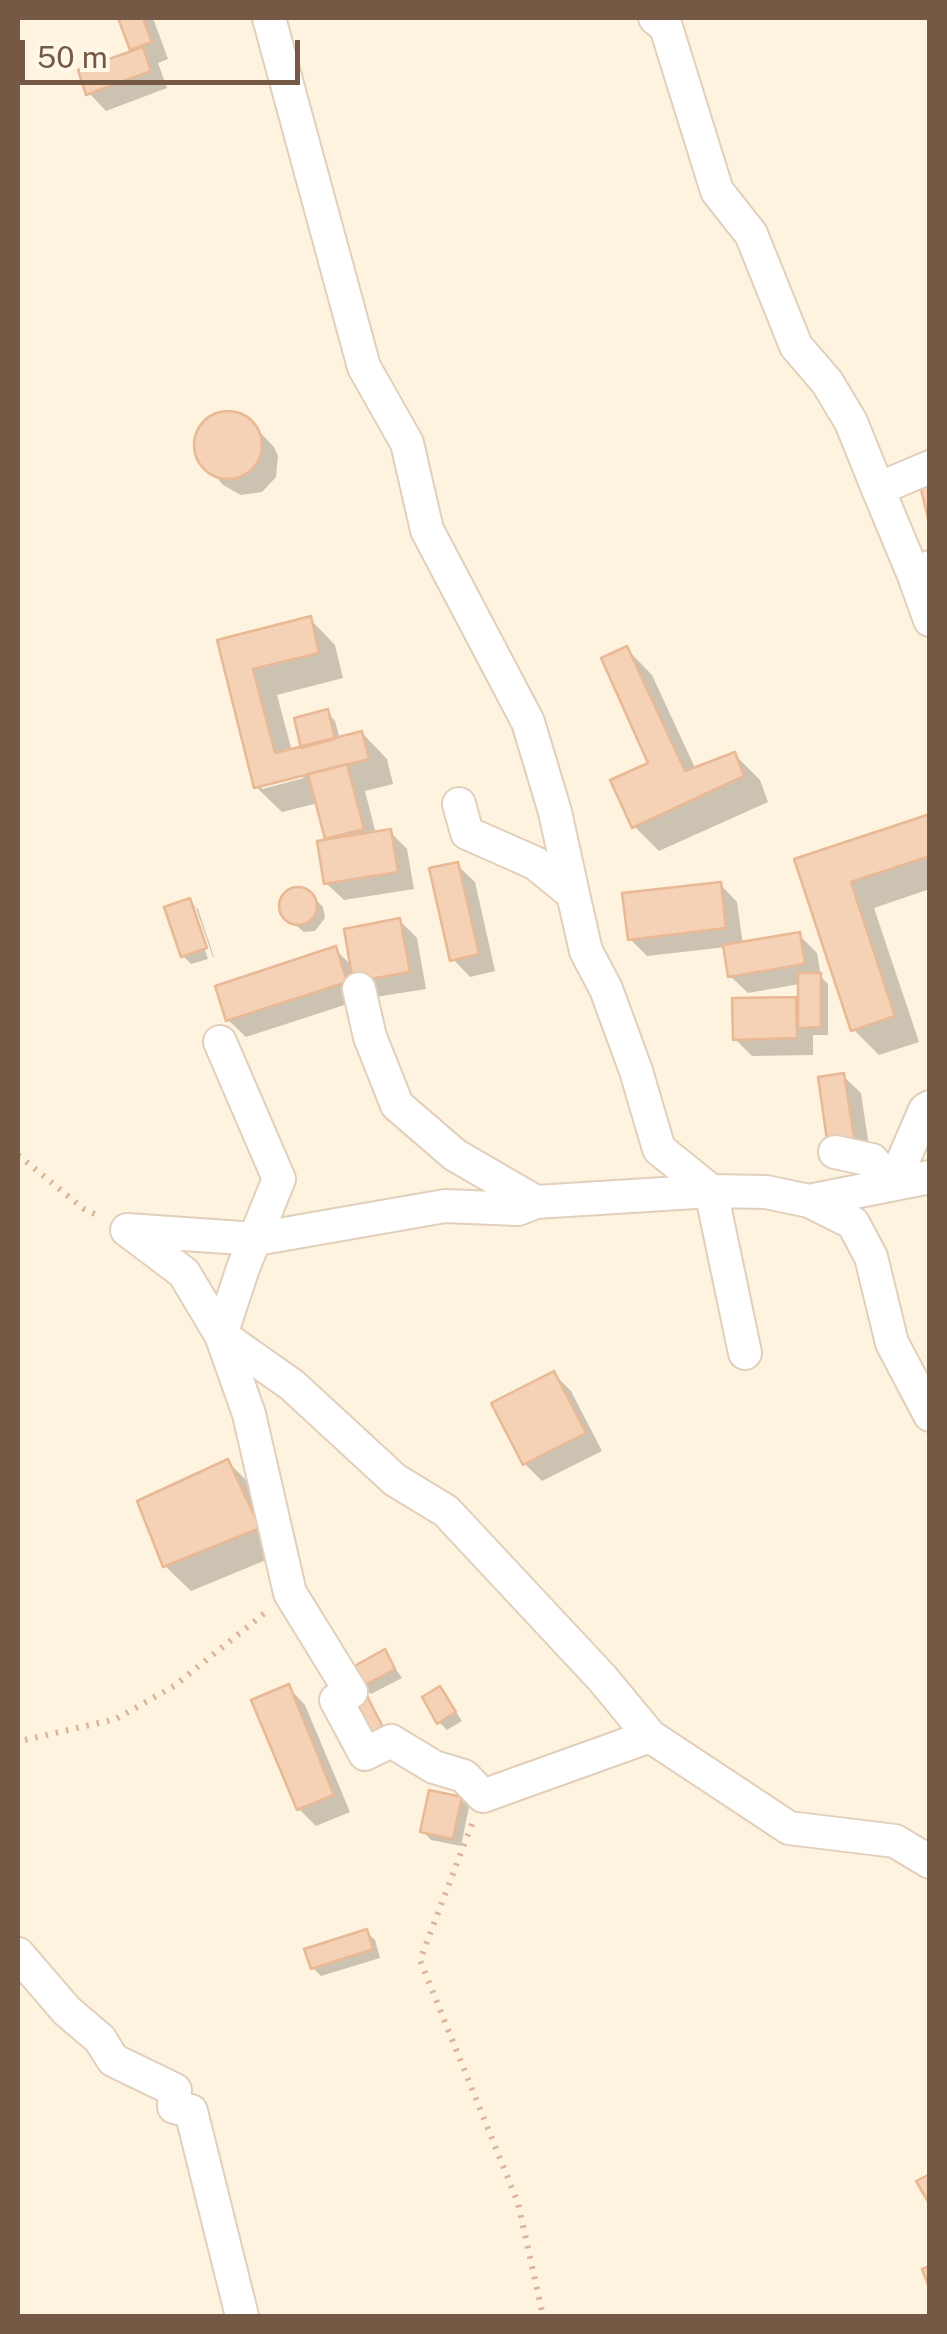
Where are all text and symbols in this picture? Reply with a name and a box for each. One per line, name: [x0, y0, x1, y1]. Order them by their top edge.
scale bar: [25, 20, 305, 82]
text: 50 m: [37, 39, 108, 75]

